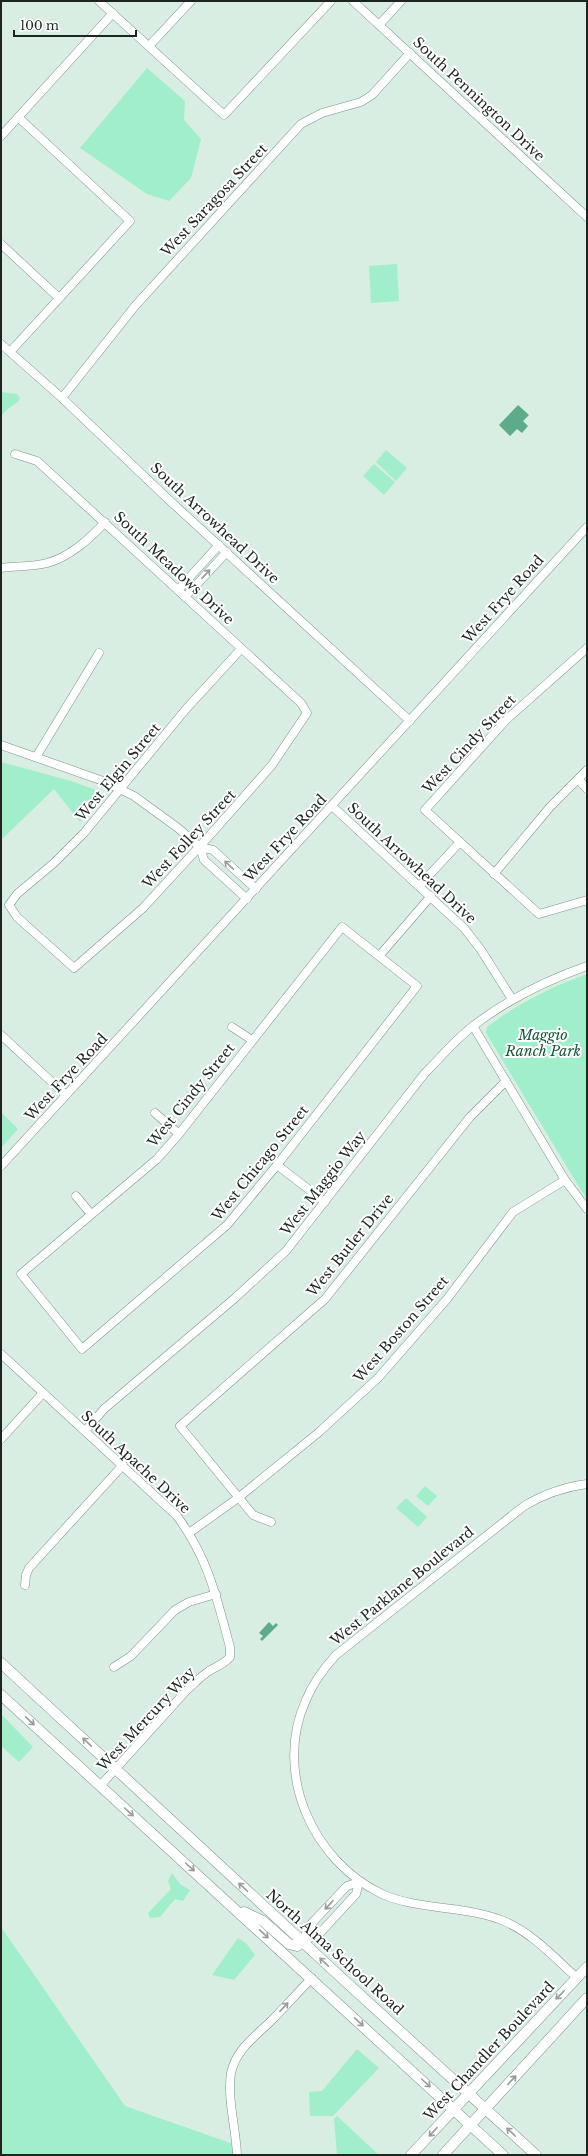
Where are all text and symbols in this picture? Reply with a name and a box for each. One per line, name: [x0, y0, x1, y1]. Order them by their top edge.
scale bar: [14, 12, 136, 38]
text: 100 m: [20, 18, 59, 33]
street label: South Pennington Drive: [409, 33, 549, 165]
street label: West Saragosa Street: [156, 139, 271, 261]
street label: South Arrowhead Drive: [147, 459, 283, 587]
street label: South Meadows Drive: [110, 508, 238, 628]
street label: West Frye Road: [458, 551, 548, 648]
one-way arrow: [201, 570, 210, 580]
street label: West Cindy Street: [418, 690, 520, 798]
street label: West Elgin Street: [71, 719, 165, 826]
street label: West Folley Street: [138, 785, 240, 893]
street label: West Frye Road: [239, 790, 330, 886]
street label: South Arrowhead Drive: [344, 799, 480, 927]
one-way arrow: [224, 860, 234, 870]
park label: Maggio Ranch Park: [504, 1026, 581, 1060]
street label: West Frye Road: [20, 1029, 111, 1125]
street label: West Cindy Street: [143, 1039, 239, 1151]
street label: West Chicago Street: [207, 1101, 313, 1225]
street label: West Maggio Way: [276, 1127, 369, 1240]
street label: West Butler Drive: [302, 1190, 397, 1301]
street label: West Boston Street: [349, 1271, 453, 1387]
street label: South Apache Drive: [77, 1407, 195, 1517]
street label: West Parklane Boulevard: [326, 1522, 478, 1650]
street label: West Mercury Way: [92, 1663, 199, 1775]
one-way arrow: [25, 1716, 35, 1726]
one-way arrow: [82, 1738, 92, 1747]
one-way arrow: [124, 1808, 134, 1817]
one-way arrow: [185, 1862, 195, 1872]
one-way arrow: [238, 1882, 248, 1892]
street label: North Alma School Road: [263, 1886, 408, 2019]
one-way arrow: [325, 1899, 334, 1909]
one-way arrow: [258, 1929, 268, 1938]
one-way arrow: [319, 1958, 330, 1967]
street label: West Chandler Boulevard: [419, 1977, 559, 2125]
one-way arrow: [555, 1990, 565, 2000]
one-way arrow: [279, 2002, 289, 2012]
one-way arrow: [354, 2017, 364, 2026]
one-way arrow: [508, 2075, 517, 2085]
one-way arrow: [421, 2079, 431, 2088]
one-way arrow: [428, 2127, 437, 2137]
one-way arrow: [506, 2127, 516, 2136]

